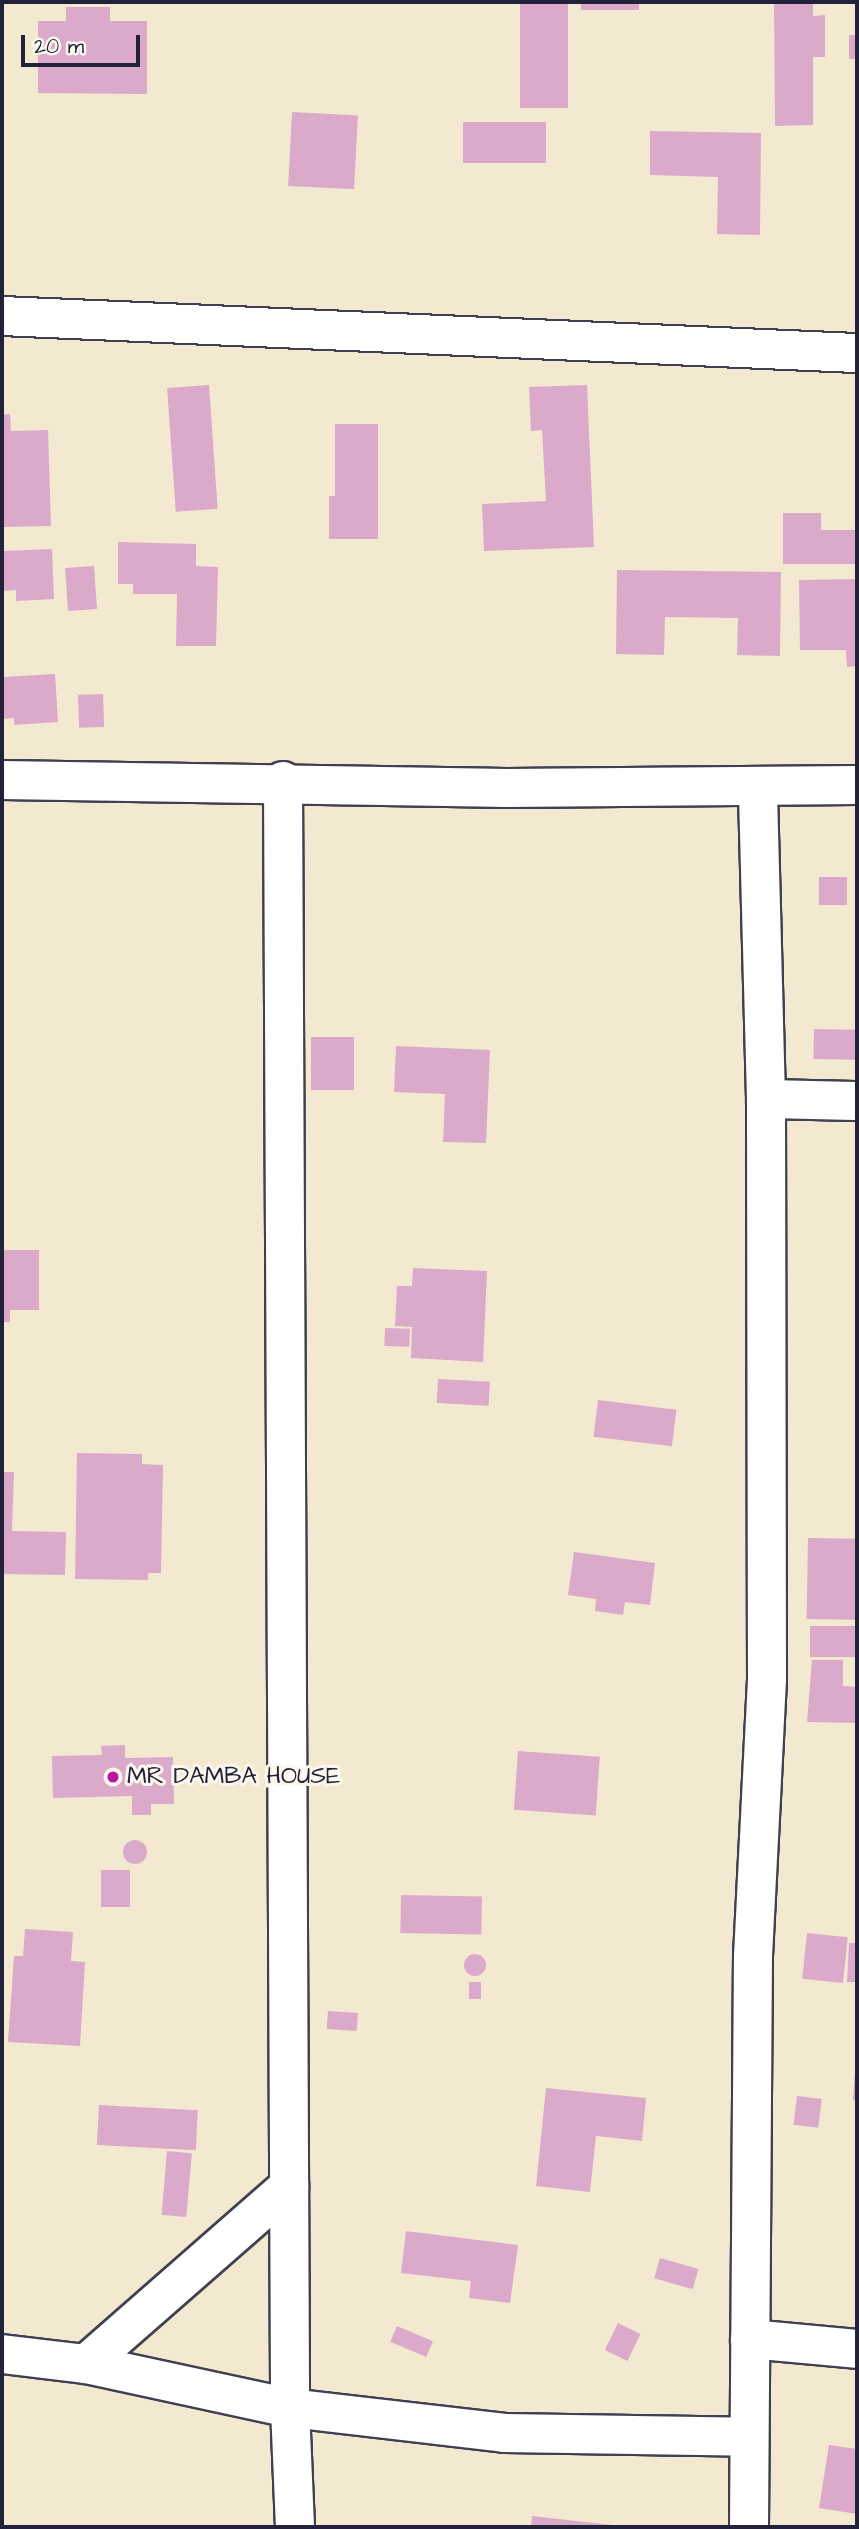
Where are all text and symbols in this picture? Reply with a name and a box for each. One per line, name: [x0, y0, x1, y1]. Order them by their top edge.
scale bar: [24, 21, 144, 65]
text: 20 m: [34, 32, 84, 61]
place label: MR DAMBA HOUSE: [127, 1763, 340, 1791]
marker: MR DAMBA HOUSE: [105, 1769, 121, 1785]

